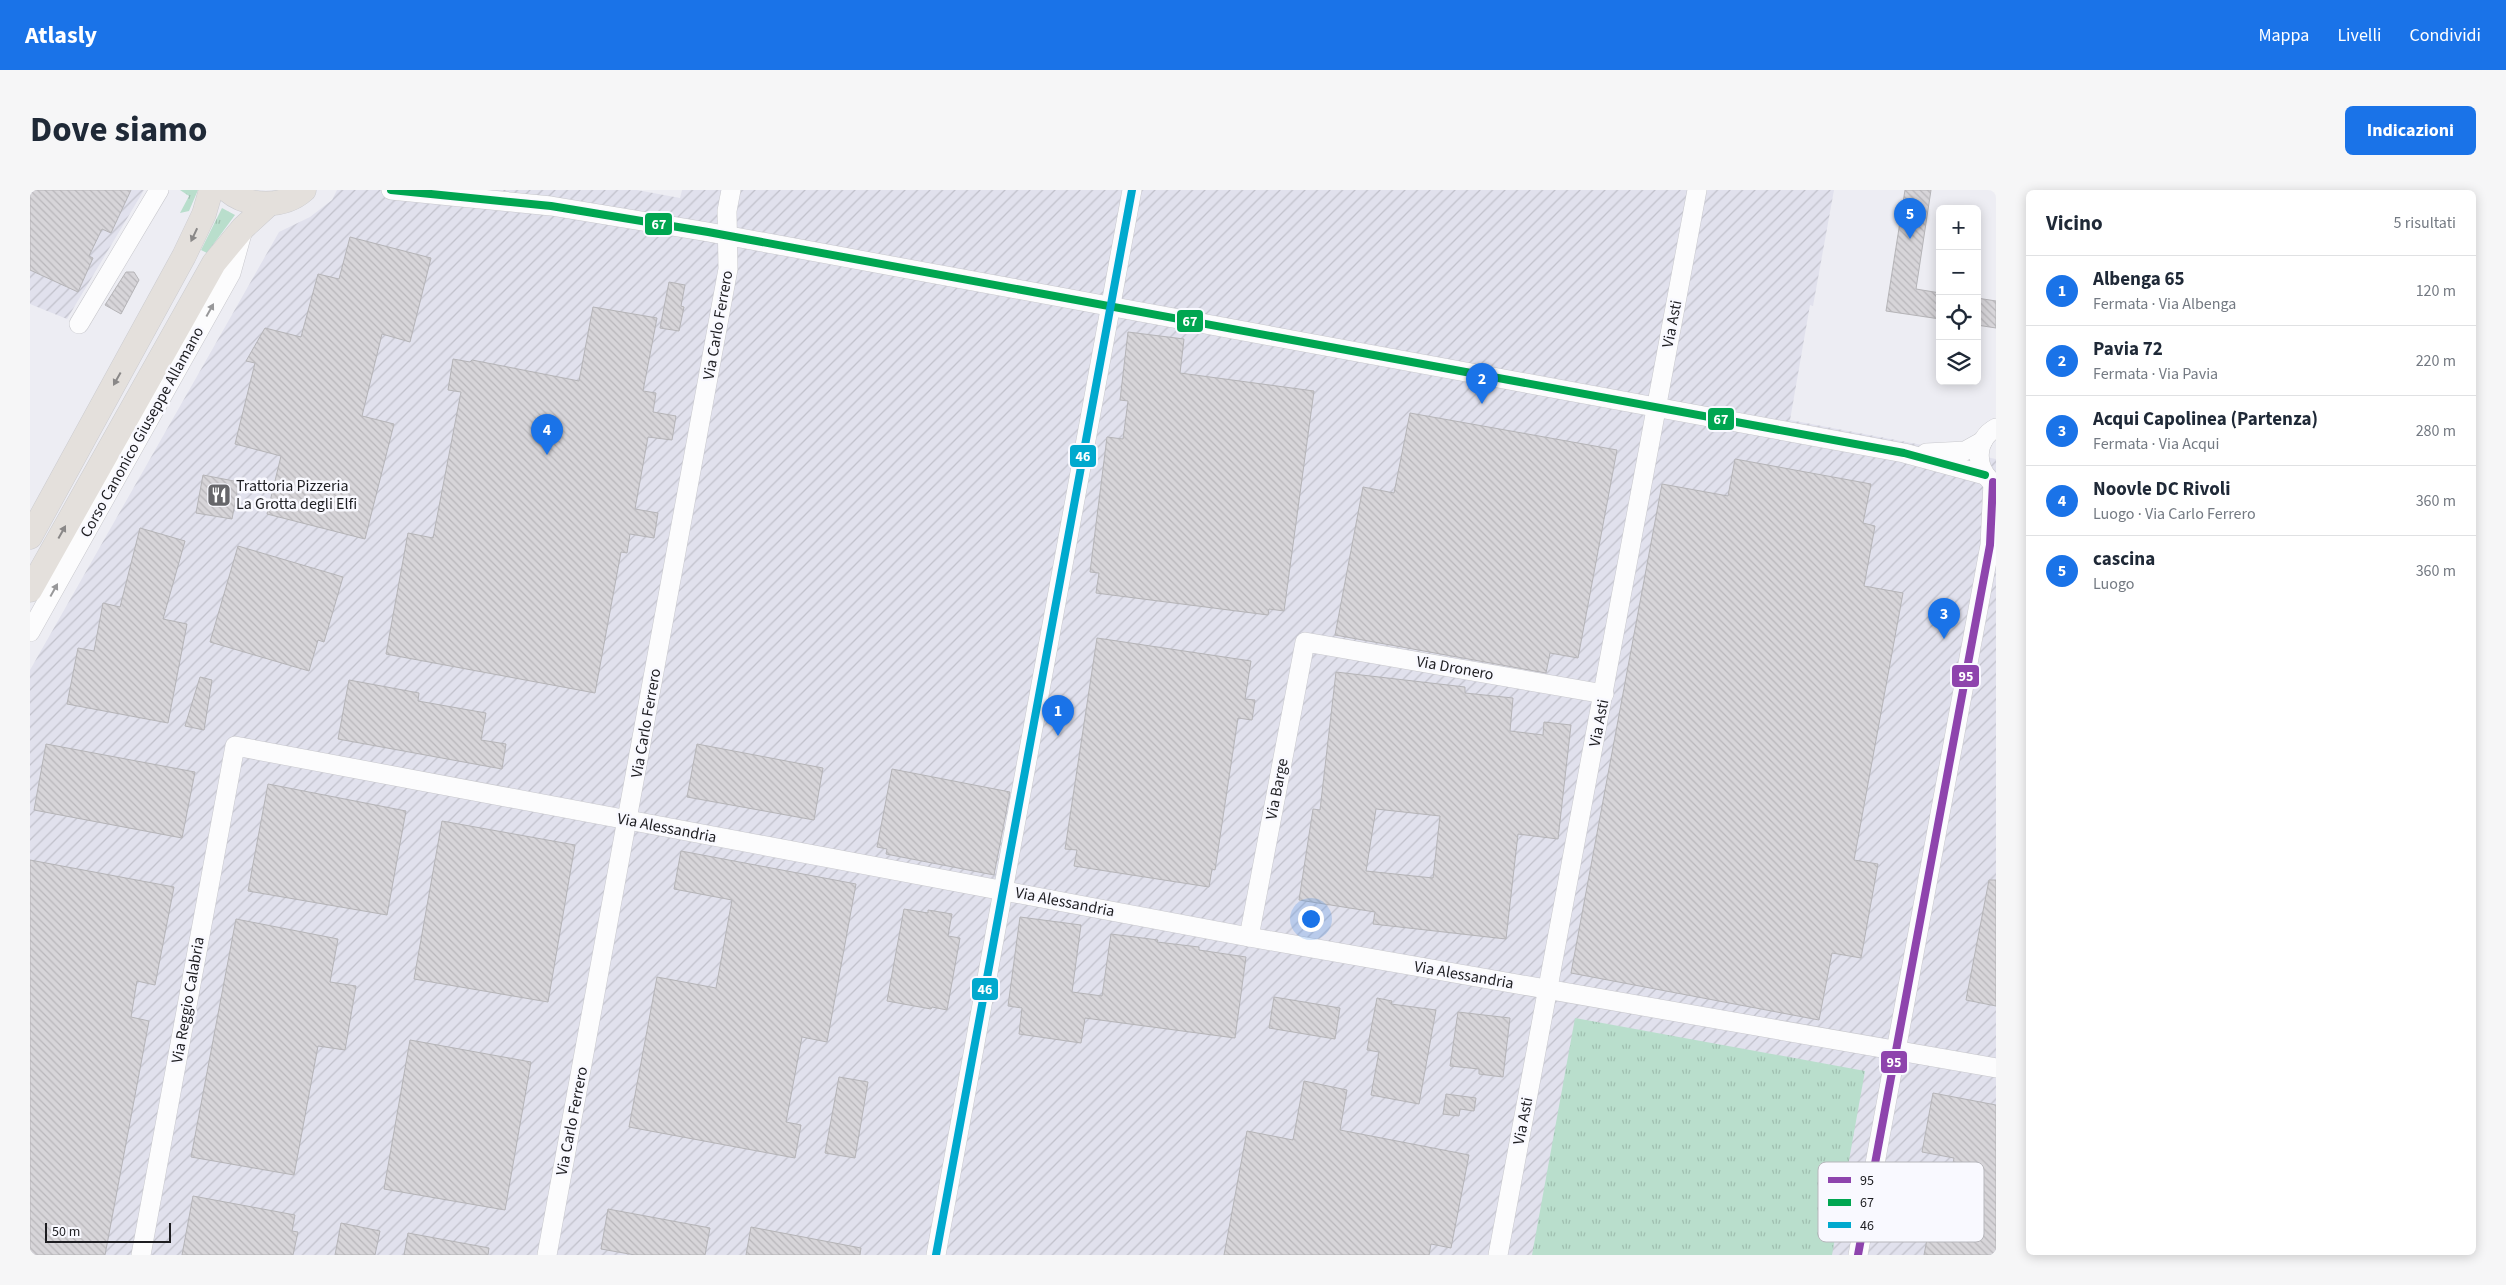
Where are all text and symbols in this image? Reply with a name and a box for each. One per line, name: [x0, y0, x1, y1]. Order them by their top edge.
text: Atlasly: [25, 18, 97, 53]
text: Mappa: [2258, 23, 2309, 48]
text: Livelli: [2337, 23, 2381, 48]
text: Condividi: [2409, 23, 2481, 48]
text: Dove siamo: [30, 105, 208, 155]
button: Indicazioni: [2345, 106, 2476, 155]
pin: 5: [1894, 198, 1926, 239]
map controls: [1936, 205, 1981, 385]
button: +: [1936, 205, 1981, 250]
text: Vicino: [2046, 208, 2103, 238]
line badge: 67: [644, 212, 673, 236]
text: 5 risultati: [2394, 212, 2456, 234]
text: 67: [652, 215, 666, 235]
one-way arrow: [189, 228, 198, 243]
button: −: [1936, 250, 1981, 295]
text: Albenga 65: [2093, 266, 2185, 293]
street label: Via Carlo Ferrero: [698, 269, 738, 381]
text: 1: [2058, 280, 2066, 302]
text: 120 m: [2416, 280, 2456, 302]
text: Fermata · Via Albenga: [2093, 293, 2236, 315]
button: locate: [1936, 295, 1981, 340]
street label: Via Asti: [1657, 298, 1687, 350]
one-way arrow: [206, 303, 214, 318]
line badge: 67: [1176, 309, 1204, 333]
text: 67: [1183, 312, 1197, 332]
street label: Corso Canonico Giuseppe Allamano: [75, 323, 209, 541]
text: Pavia 72: [2093, 336, 2163, 363]
button: layers: [1936, 340, 1981, 385]
text: 2: [2058, 350, 2066, 372]
text: 220 m: [2416, 350, 2456, 372]
pin: 2: [1466, 363, 1498, 404]
text: Fermata · Via Pavia: [2093, 363, 2218, 385]
one-way arrow: [113, 371, 121, 386]
text: Acqui Capolinea (Partenza): [2093, 406, 2318, 433]
line badge: 67: [1707, 407, 1735, 431]
text: 67: [1714, 410, 1728, 430]
pin: 4: [531, 414, 563, 455]
text: 3: [2058, 420, 2066, 442]
text: 280 m: [2416, 420, 2456, 442]
text: Fermata · Via Acqui: [2093, 433, 2219, 455]
line badge: 46: [1069, 444, 1097, 468]
text: 46: [1076, 447, 1090, 467]
place label: Trattoria Pizzeria La Grotta degli Elfi: [236, 475, 357, 515]
text: Noovle DC Rivoli: [2093, 476, 2230, 503]
restaurant icon: Trattoria Pizzeria La Grotta degli Elfi: [206, 482, 232, 508]
text: 4: [2058, 490, 2066, 512]
text: 360 m: [2416, 490, 2456, 512]
text: Luogo · Via Carlo Ferrero: [2093, 503, 2256, 525]
one-way arrow: [58, 526, 67, 539]
text: cascina: [2093, 546, 2155, 573]
text: 5: [2058, 560, 2066, 582]
text: 360 m: [2416, 560, 2456, 582]
text: Luogo: [2093, 573, 2135, 595]
one-way arrow: [49, 583, 58, 596]
pin: 3: [1928, 598, 1960, 639]
street label: Via Dronero: [1415, 650, 1495, 686]
line badge: 95: [1951, 664, 1980, 688]
street label: Via Carlo Ferrero: [626, 667, 666, 779]
text: 95: [1959, 667, 1973, 687]
pin: 1: [1042, 695, 1074, 736]
street label: Via Asti: [1584, 697, 1614, 749]
street label: Via Barge: [1260, 756, 1294, 822]
street label: Via Alessandria: [615, 808, 719, 848]
street label: Via Alessandria: [1013, 882, 1117, 922]
your location: [1298, 906, 1324, 932]
street label: Via Reggio Calabria: [166, 935, 210, 1065]
street label: Via Alessandria: [1412, 955, 1516, 995]
line badge: 46: [971, 977, 999, 1001]
text: 46: [978, 980, 992, 1000]
line badge: 95: [1880, 1050, 1908, 1074]
text: 95: [1887, 1053, 1901, 1073]
street label: Via Carlo Ferrero: [551, 1065, 593, 1177]
street label: Via Asti: [1508, 1095, 1538, 1147]
legend: [1818, 1162, 1984, 1242]
text: 95: [1860, 1171, 1874, 1191]
text: 67: [1860, 1193, 1874, 1213]
text: 46: [1860, 1216, 1874, 1236]
scale bar: [45, 1220, 171, 1243]
text: 50 m: [52, 1222, 80, 1242]

